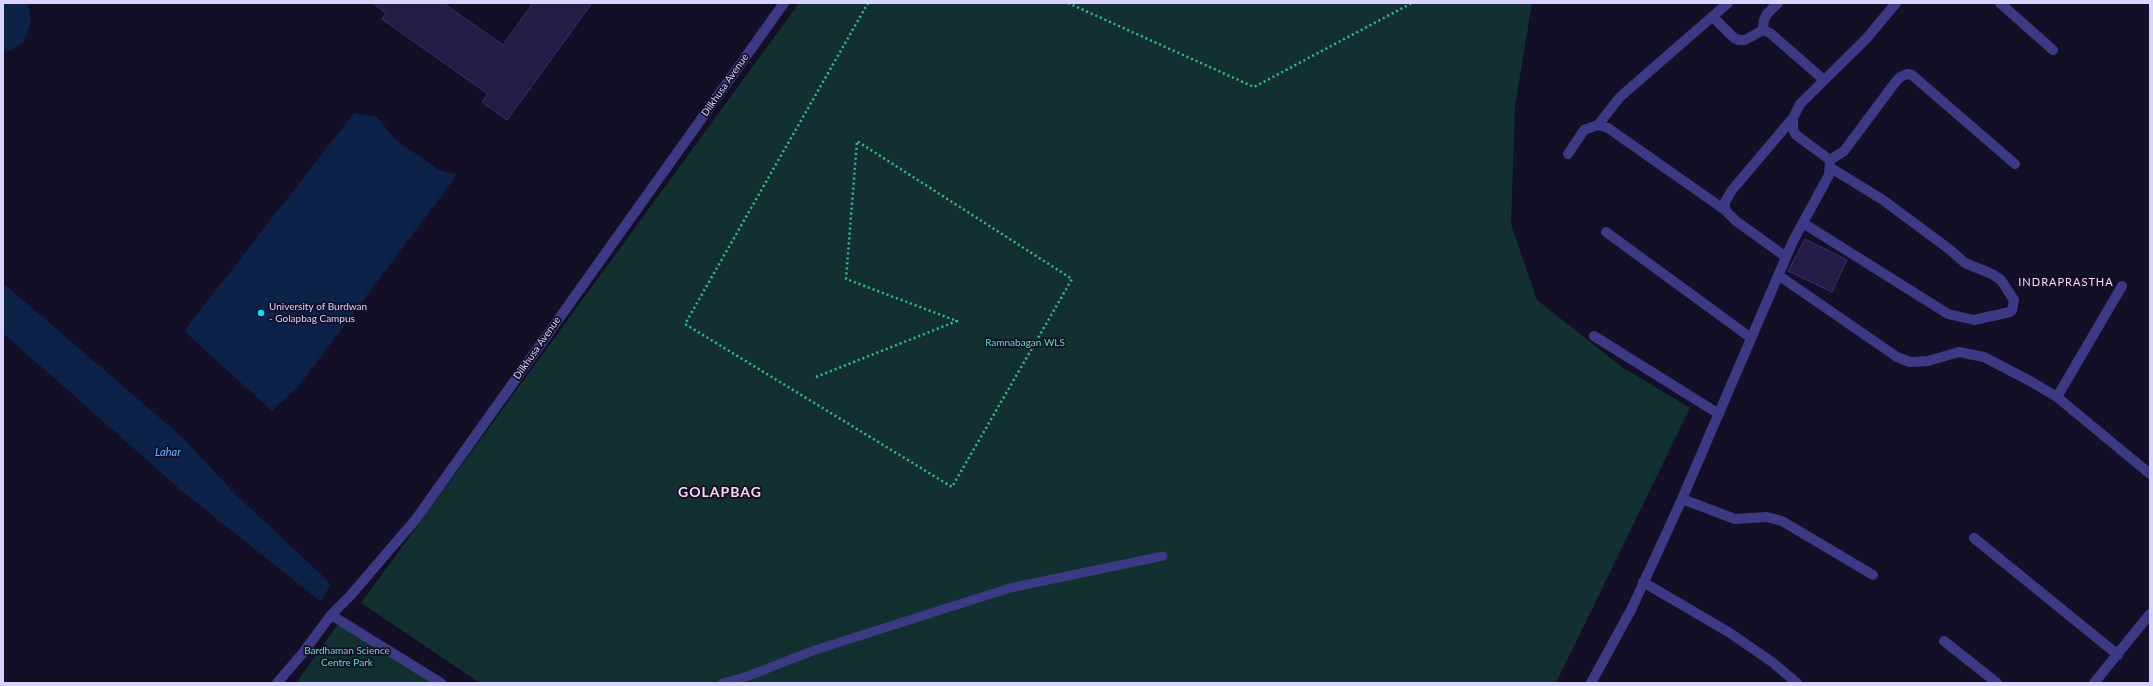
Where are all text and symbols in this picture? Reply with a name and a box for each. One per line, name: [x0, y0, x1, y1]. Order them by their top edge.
street label: Dilkhusa Avenue: [699, 51, 751, 119]
district label: INDRAPRASTHA: [2018, 275, 2114, 289]
place label: University of Burdwan - Golapbag Campus: [269, 301, 367, 324]
marker: University of Burdwan - Golapbag Campus: [256, 308, 266, 318]
street label: Dilkhusa Avenue: [511, 314, 563, 382]
park label: Ramnabagan WLS: [985, 337, 1065, 349]
water label: Lahar: [155, 445, 181, 459]
district label: GOLAPBAG: [678, 484, 762, 500]
park label: Bardhaman Science Centre Park: [304, 645, 390, 668]

